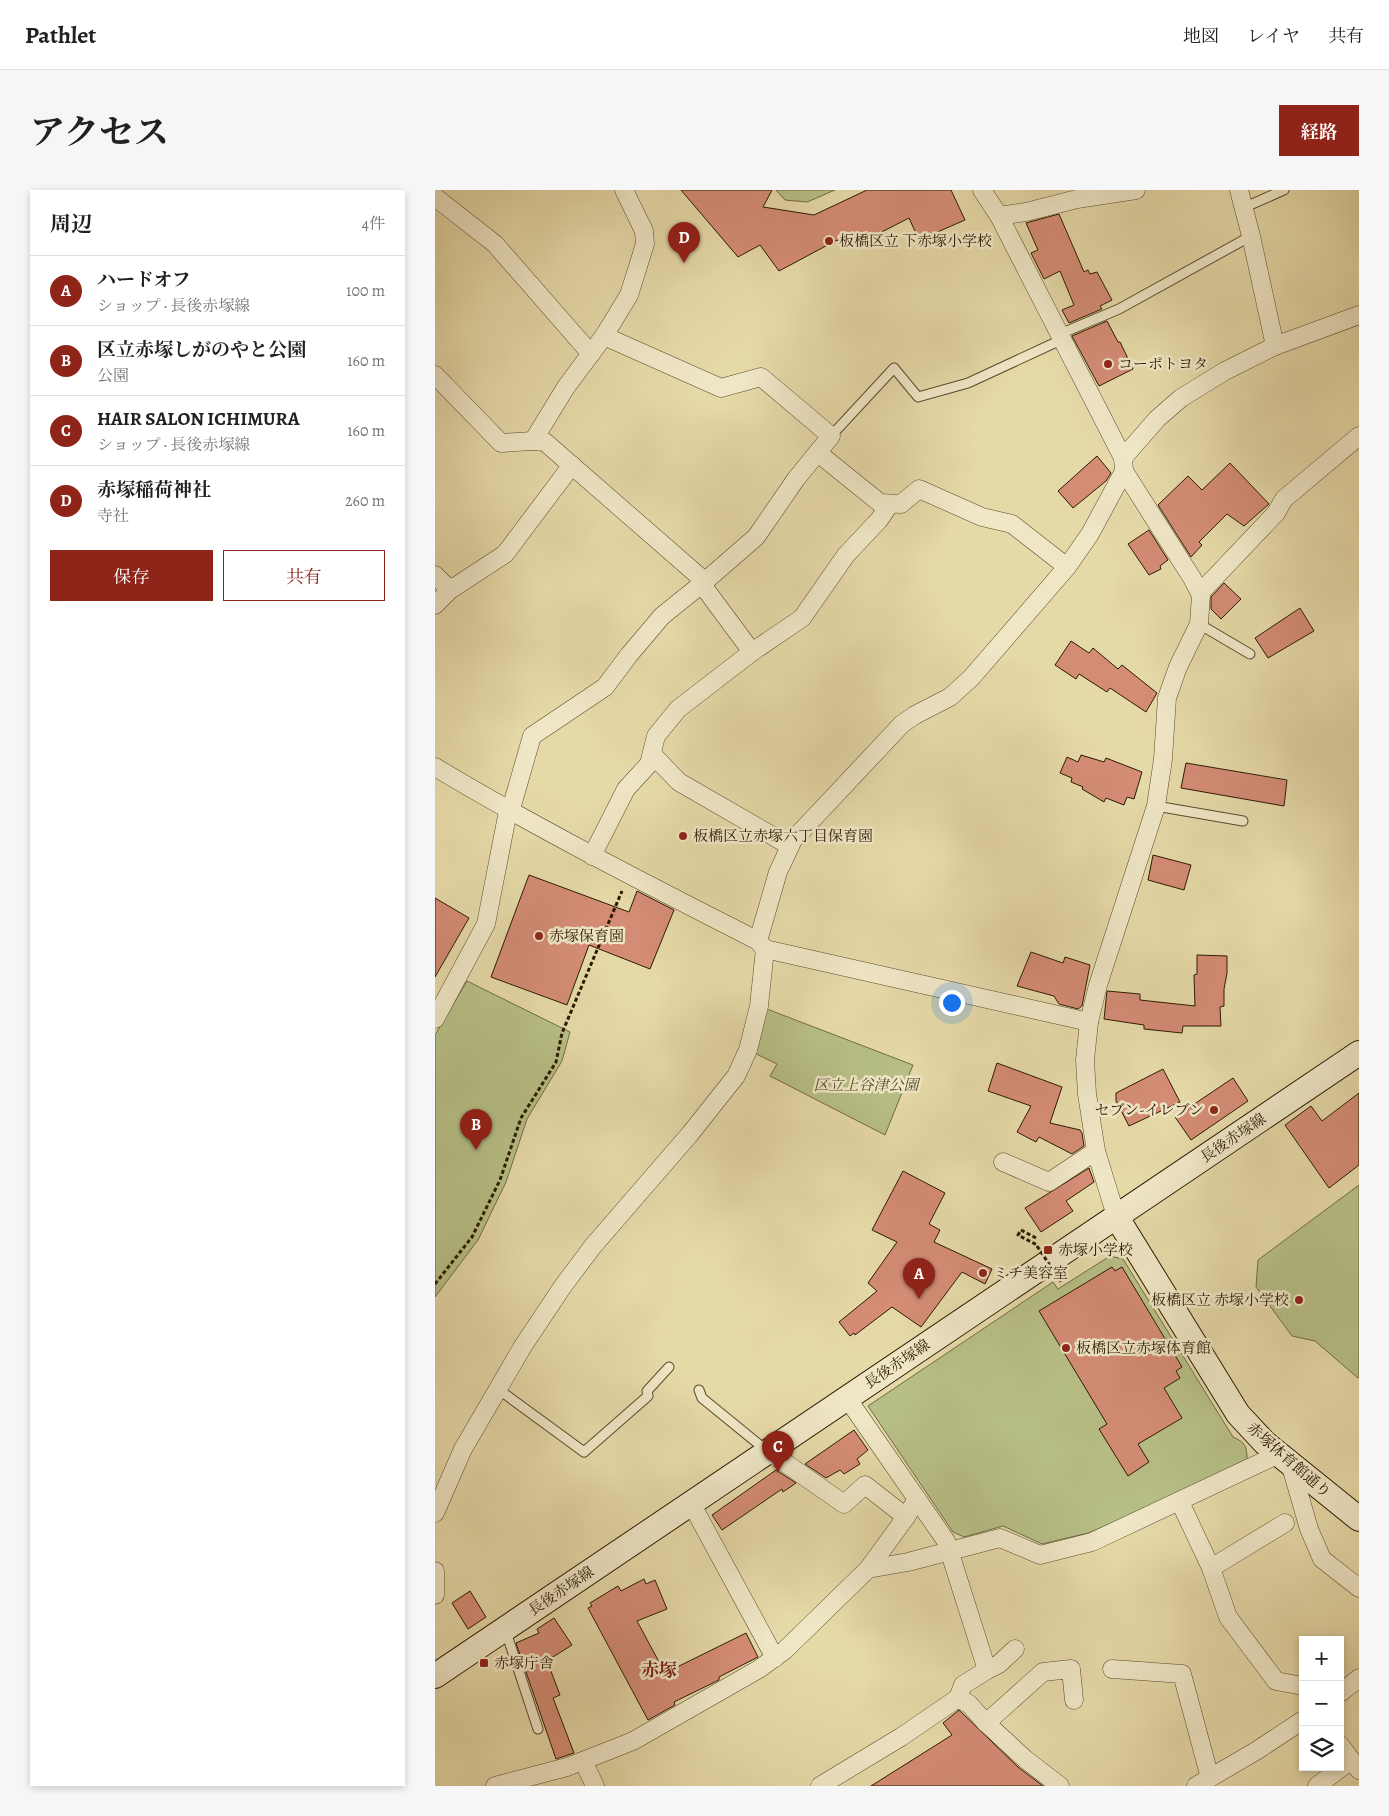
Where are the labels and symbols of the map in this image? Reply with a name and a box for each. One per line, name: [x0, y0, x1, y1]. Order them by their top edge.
pin: D: [668, 222, 700, 263]
place label: 板橋区立 下赤塚小学校: [839, 231, 992, 251]
marker: 板橋区立 下赤塚小学校: [823, 235, 835, 247]
place label: コーポトヨタ: [1118, 354, 1208, 374]
marker: コーポトヨタ: [1102, 358, 1114, 370]
place label: 板橋区立赤塚六丁目保育園: [693, 826, 873, 846]
marker: 板橋区立赤塚六丁目保育園: [677, 830, 689, 842]
place label: 赤塚保育園: [549, 926, 624, 946]
marker: 赤塚保育園: [533, 930, 545, 942]
your location: [939, 990, 965, 1016]
park label: 区立上谷津公園: [813, 1075, 921, 1095]
place label: セブン-イレブン: [1094, 1100, 1204, 1120]
marker: セブン-イレブン: [1208, 1104, 1220, 1116]
pin: B: [460, 1109, 492, 1150]
street label: 長後赤塚線: [1196, 1109, 1270, 1167]
place label: 赤塚小学校: [1058, 1240, 1133, 1260]
marker: 赤塚小学校: [1042, 1244, 1054, 1256]
pin: A: [903, 1258, 935, 1299]
place label: ミチ美容室: [993, 1263, 1068, 1283]
marker: ミチ美容室: [977, 1267, 989, 1279]
place label: 板橋区立 赤塚小学校: [1151, 1290, 1289, 1310]
marker: 板橋区立 赤塚小学校: [1293, 1294, 1305, 1306]
street label: 長後赤塚線: [860, 1335, 934, 1393]
place label: 板橋区立赤塚体育館: [1076, 1338, 1211, 1358]
marker: 板橋区立赤塚体育館: [1060, 1342, 1072, 1354]
street label: 赤塚体育館通り: [1243, 1418, 1335, 1502]
pin: C: [762, 1431, 794, 1472]
street label: 長後赤塚線: [524, 1562, 598, 1620]
place label: 赤塚庁舎: [494, 1653, 554, 1673]
marker: 赤塚庁舎: [478, 1657, 490, 1669]
district label: 赤塚: [641, 1658, 677, 1682]

